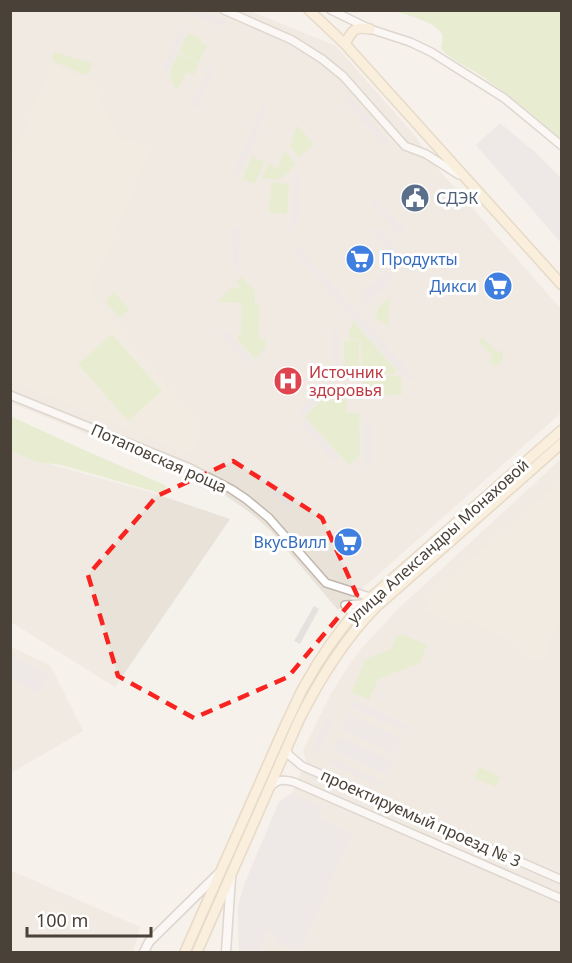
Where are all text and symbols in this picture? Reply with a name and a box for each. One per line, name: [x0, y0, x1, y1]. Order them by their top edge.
public building icon: СДЭК: [399, 182, 431, 214]
place label: СДЭК: [436, 187, 478, 209]
supermarket icon: Продукты: [344, 243, 376, 275]
place label: Продукты: [381, 248, 458, 270]
supermarket icon: Дикси: [482, 270, 514, 302]
place label: Дикси: [429, 275, 477, 297]
place label: Источник здоровья: [309, 361, 384, 401]
hospital icon: Источник здоровья: [272, 365, 304, 397]
street label: Потаповская роща: [88, 418, 230, 498]
street label: улица Александры Монаховой: [343, 454, 533, 628]
supermarket icon: ВкусВилл: [332, 526, 364, 558]
place label: ВкусВилл: [253, 531, 327, 553]
street label: проектируемый проезд № 3: [317, 764, 525, 872]
scale bar: [27, 900, 152, 938]
text: 100 m: [36, 908, 88, 932]

